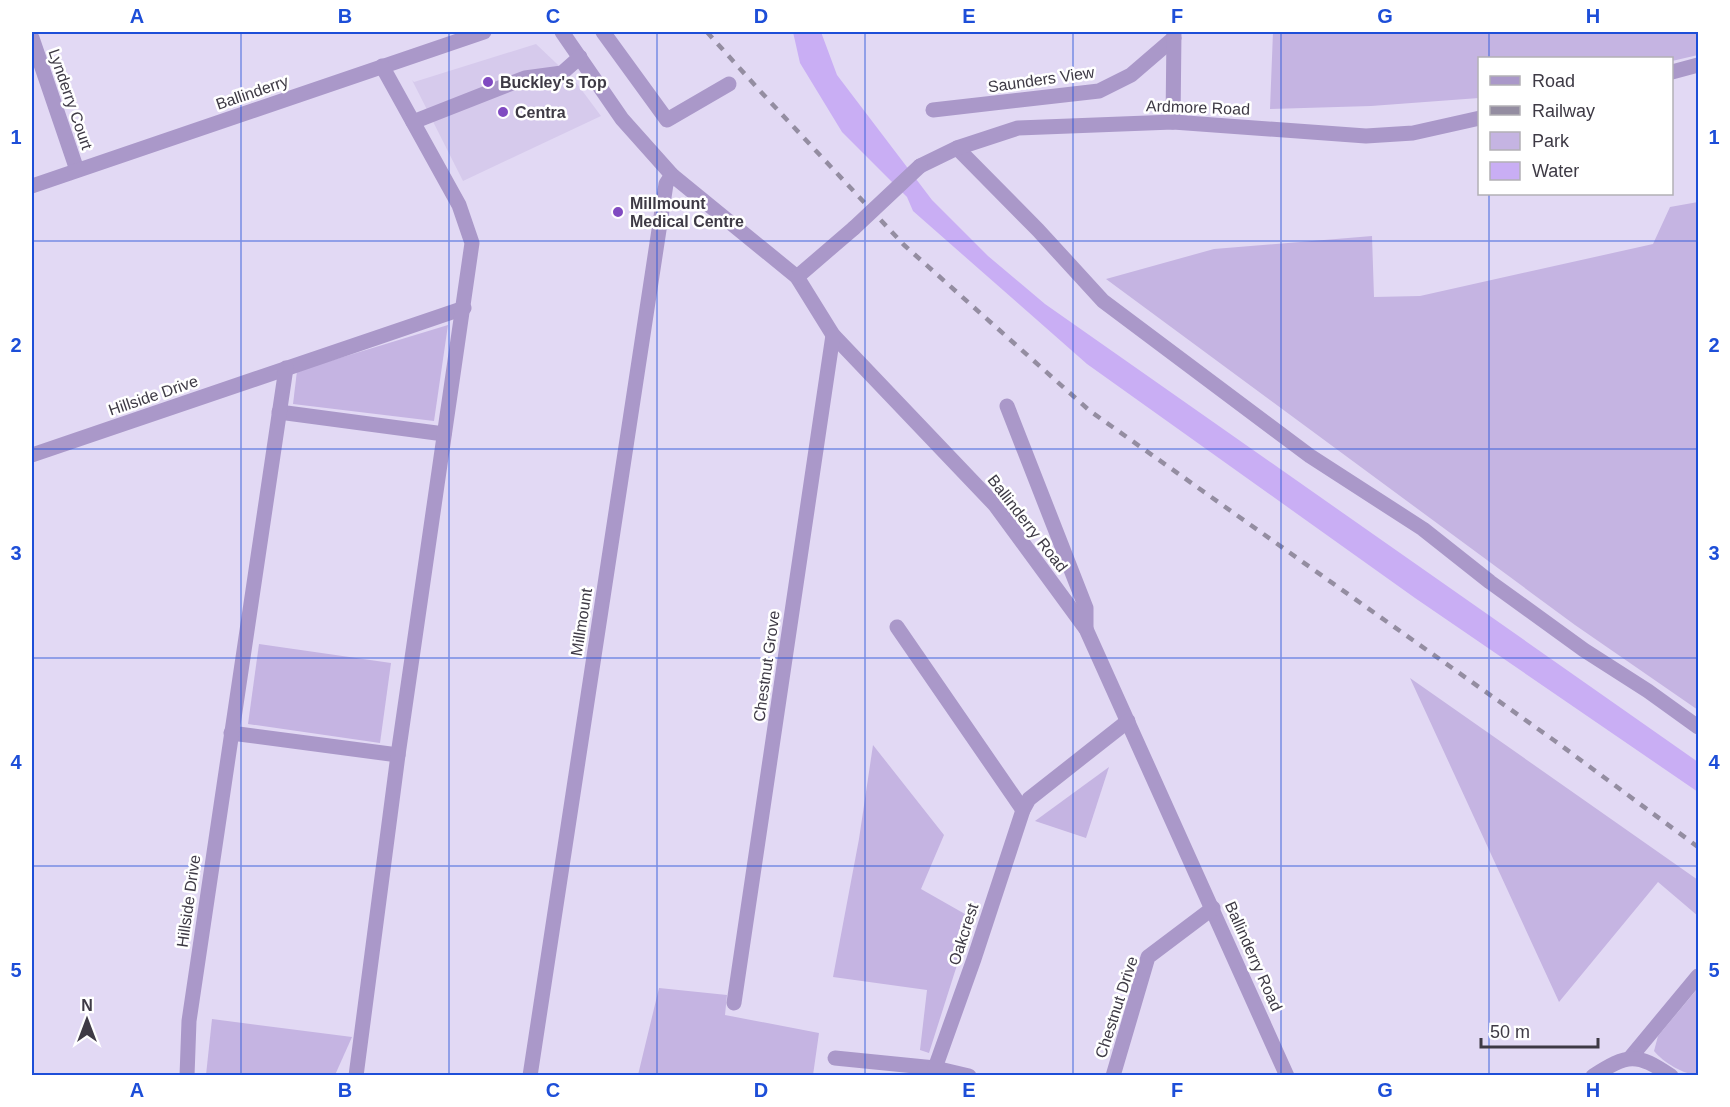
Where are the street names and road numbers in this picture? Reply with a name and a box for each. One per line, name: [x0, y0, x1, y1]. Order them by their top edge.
street label: Lynderry Court: [45, 47, 96, 152]
street label: Saunders View: [987, 64, 1096, 95]
street label: Ballinderry: [214, 72, 291, 113]
street label: Ardmore Road: [1146, 97, 1250, 118]
street label: Hillside Drive: [106, 372, 200, 419]
street label: Ballinderry Road: [984, 471, 1071, 575]
street label: Millmount: [568, 586, 595, 657]
street label: Chestnut Grove: [750, 609, 783, 723]
street label: Hillside Drive: [174, 854, 203, 948]
street label: Ballinderry Road: [1222, 899, 1285, 1014]
street label: Oakcrest: [946, 901, 982, 967]
street label: Chestnut Drive: [1092, 954, 1141, 1060]

